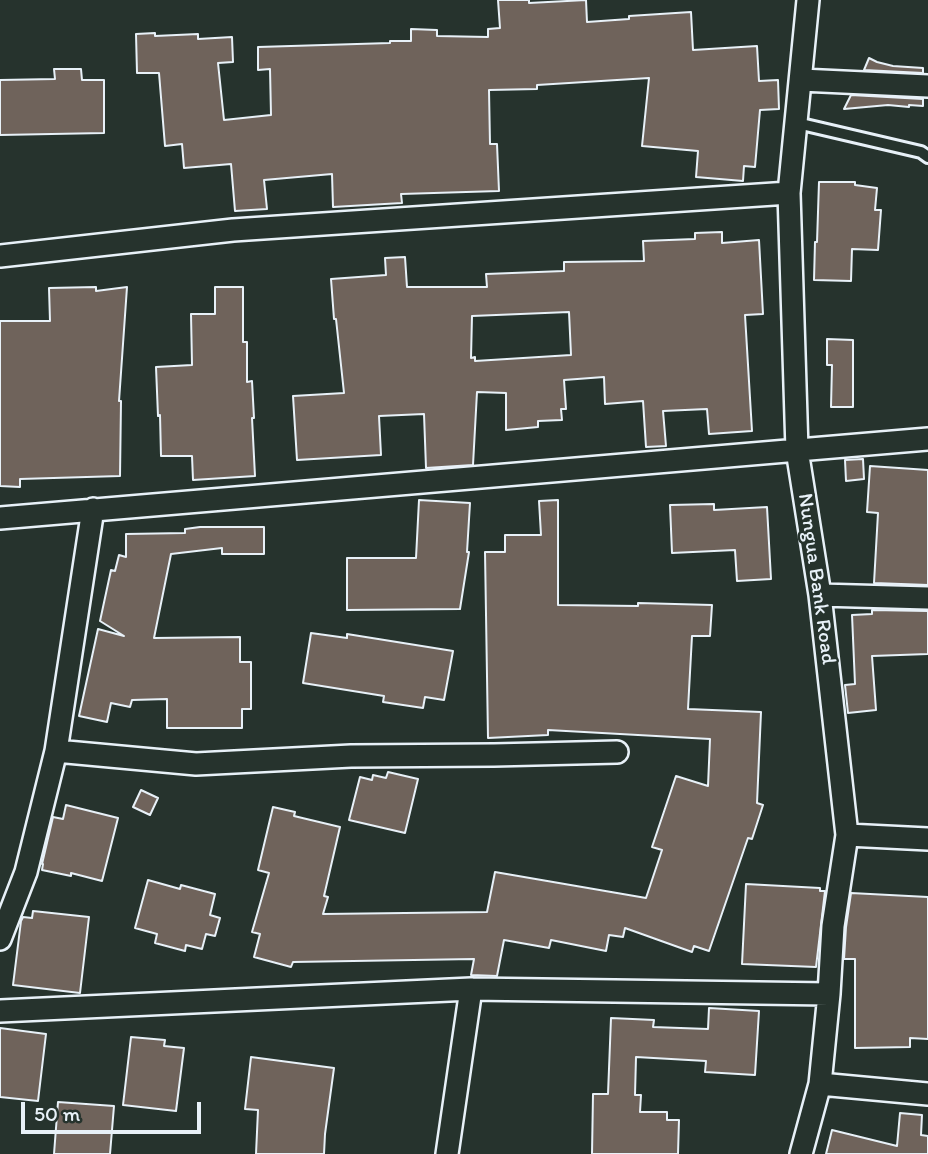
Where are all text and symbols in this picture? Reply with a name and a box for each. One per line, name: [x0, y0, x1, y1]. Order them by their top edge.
street label: Nungua Bank Road: [792, 492, 840, 666]
scale bar: [24, 1088, 205, 1132]
text: 50 m: [34, 1101, 80, 1126]

